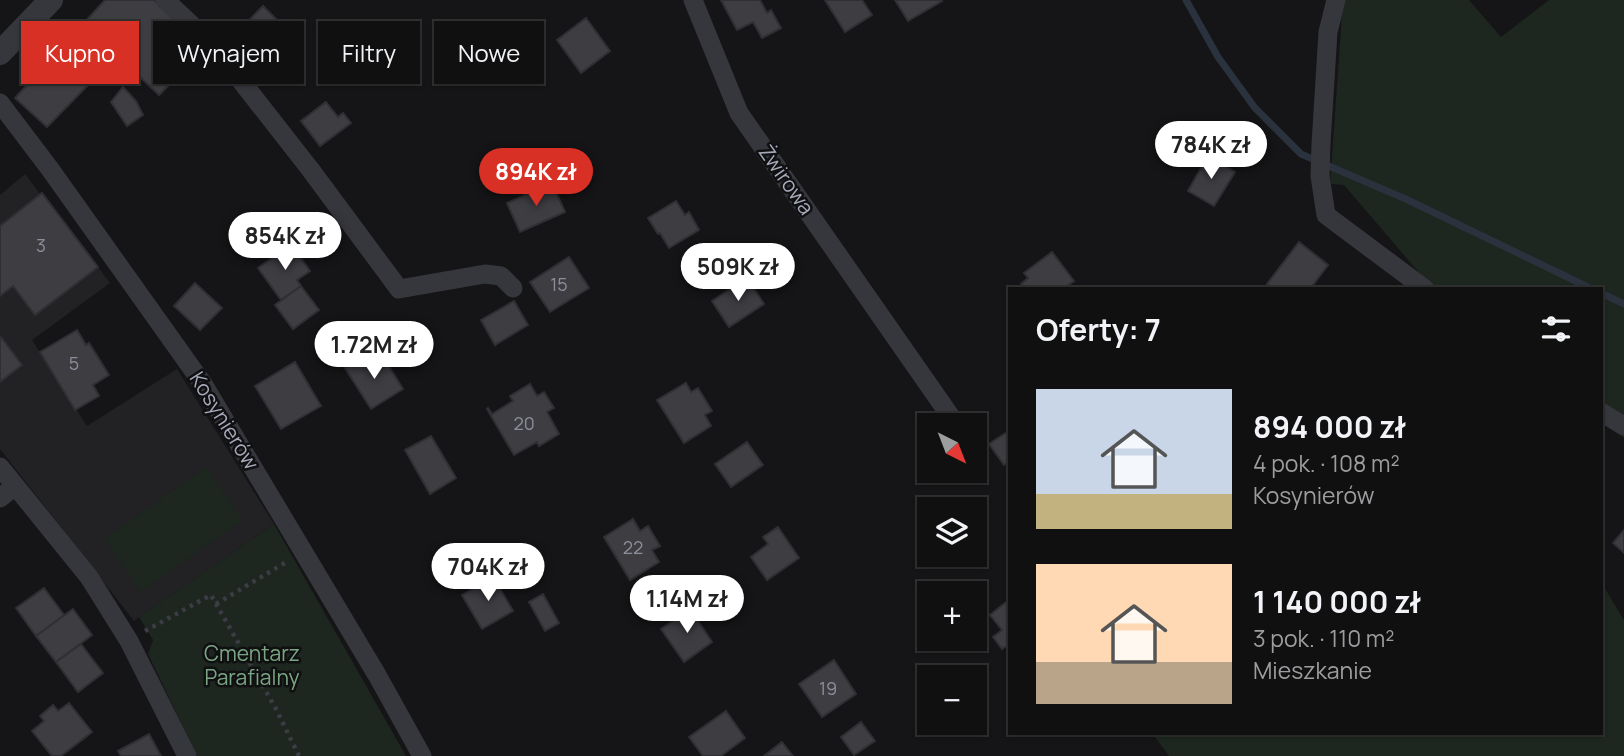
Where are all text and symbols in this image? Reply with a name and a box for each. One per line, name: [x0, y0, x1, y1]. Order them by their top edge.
chip: Kupno: [21, 21, 139, 84]
chip: Wynajem: [153, 21, 304, 84]
chip: Filtry: [318, 21, 420, 84]
chip: Nowe: [434, 21, 544, 84]
pin: 784K zł: [1146, 122, 1276, 181]
text: 784K zł: [1171, 128, 1251, 160]
street label: Żwirowa: [753, 139, 821, 220]
pin: 894K zł: [471, 148, 601, 208]
text: 894K zł: [495, 155, 577, 187]
pin: 854K zł: [220, 212, 350, 272]
text: 854K zł: [244, 219, 326, 251]
house number: 3: [36, 233, 46, 257]
pin: 509K zł: [673, 244, 803, 303]
text: 509K zł: [697, 250, 779, 282]
house number: 15: [550, 272, 568, 296]
text: Oferty: 7: [1036, 309, 1161, 350]
icon: filters: [1537, 310, 1575, 348]
pin: 1.72M zł: [302, 322, 446, 381]
text: 1.72M zł: [331, 328, 417, 360]
house number: 5: [69, 351, 79, 375]
street label: Kosynierów: [184, 366, 266, 475]
text: 894 000 zł: [1253, 406, 1406, 447]
house number: 20: [513, 411, 535, 435]
north arrow: [917, 413, 987, 483]
map controls: [917, 413, 987, 735]
icon: home: [1092, 417, 1176, 501]
text: 4 pok. · 108 m²: [1253, 447, 1400, 479]
text: Kosynierów: [1253, 479, 1374, 511]
button: layers: [917, 497, 987, 567]
house number: 22: [623, 535, 643, 559]
pin: 704K zł: [423, 544, 553, 603]
text: 704K zł: [448, 550, 528, 582]
pin: 1.14M zł: [615, 576, 759, 635]
button: +: [917, 581, 987, 651]
text: 1 140 000 zł: [1253, 581, 1421, 622]
text: 1.14M zł: [646, 582, 728, 614]
icon: home: [1092, 592, 1176, 676]
text: 3 pok. · 110 m²: [1253, 622, 1394, 654]
park label: Cmentarz Parafialny: [204, 639, 300, 691]
text: Mieszkanie: [1253, 654, 1372, 686]
button: −: [917, 665, 987, 735]
house number: 19: [819, 676, 837, 700]

